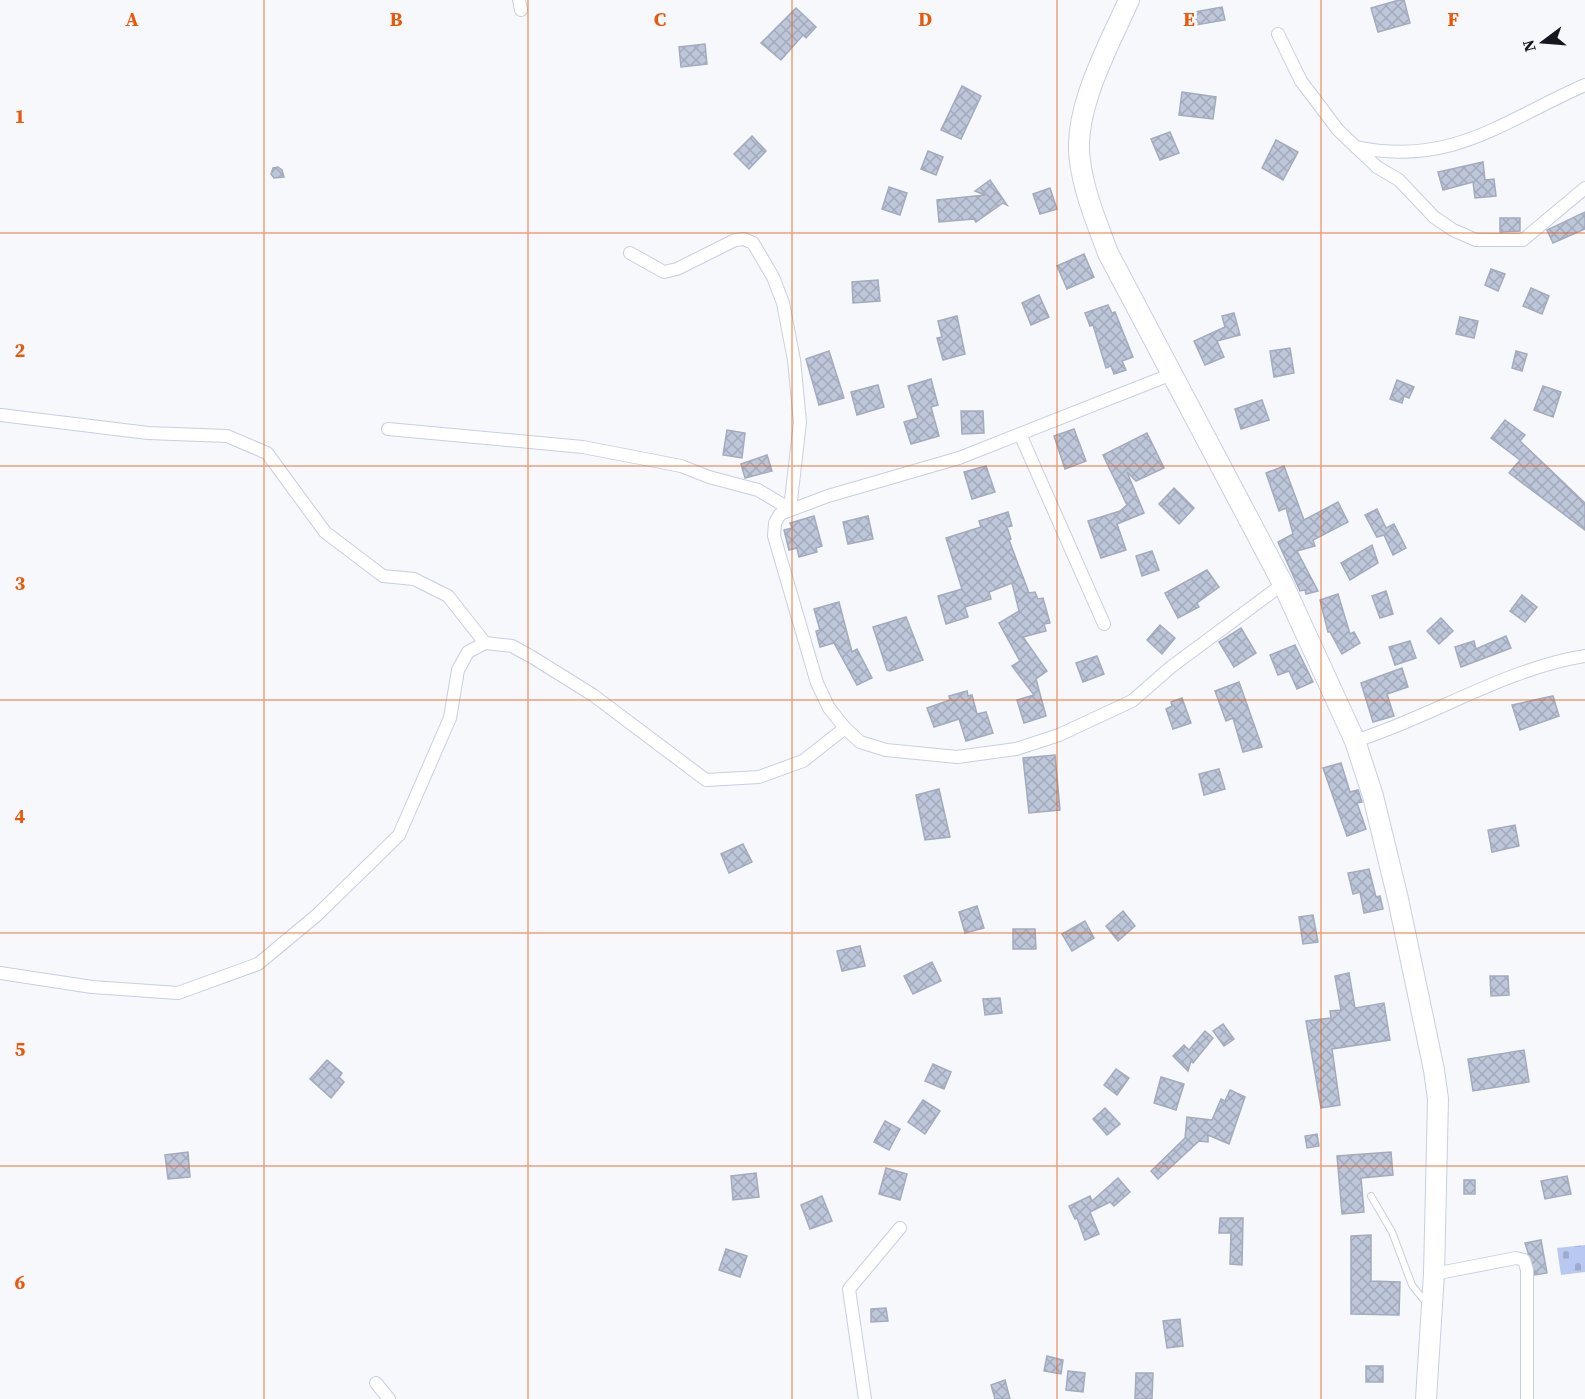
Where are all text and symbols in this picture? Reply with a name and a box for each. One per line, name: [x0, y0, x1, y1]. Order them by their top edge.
text: A: [125, 5, 139, 33]
text: B: [389, 5, 403, 33]
text: C: [654, 5, 666, 33]
text: D: [918, 5, 932, 33]
text: E: [1183, 5, 1195, 33]
text: F: [1447, 5, 1459, 33]
north arrow: [1513, 12, 1573, 72]
text: N: [1516, 37, 1541, 55]
text: 1: [15, 102, 25, 130]
text: 2: [15, 336, 26, 364]
text: 3: [15, 569, 26, 597]
text: 4: [15, 802, 26, 830]
text: 5: [15, 1035, 26, 1063]
text: 6: [15, 1268, 26, 1296]

